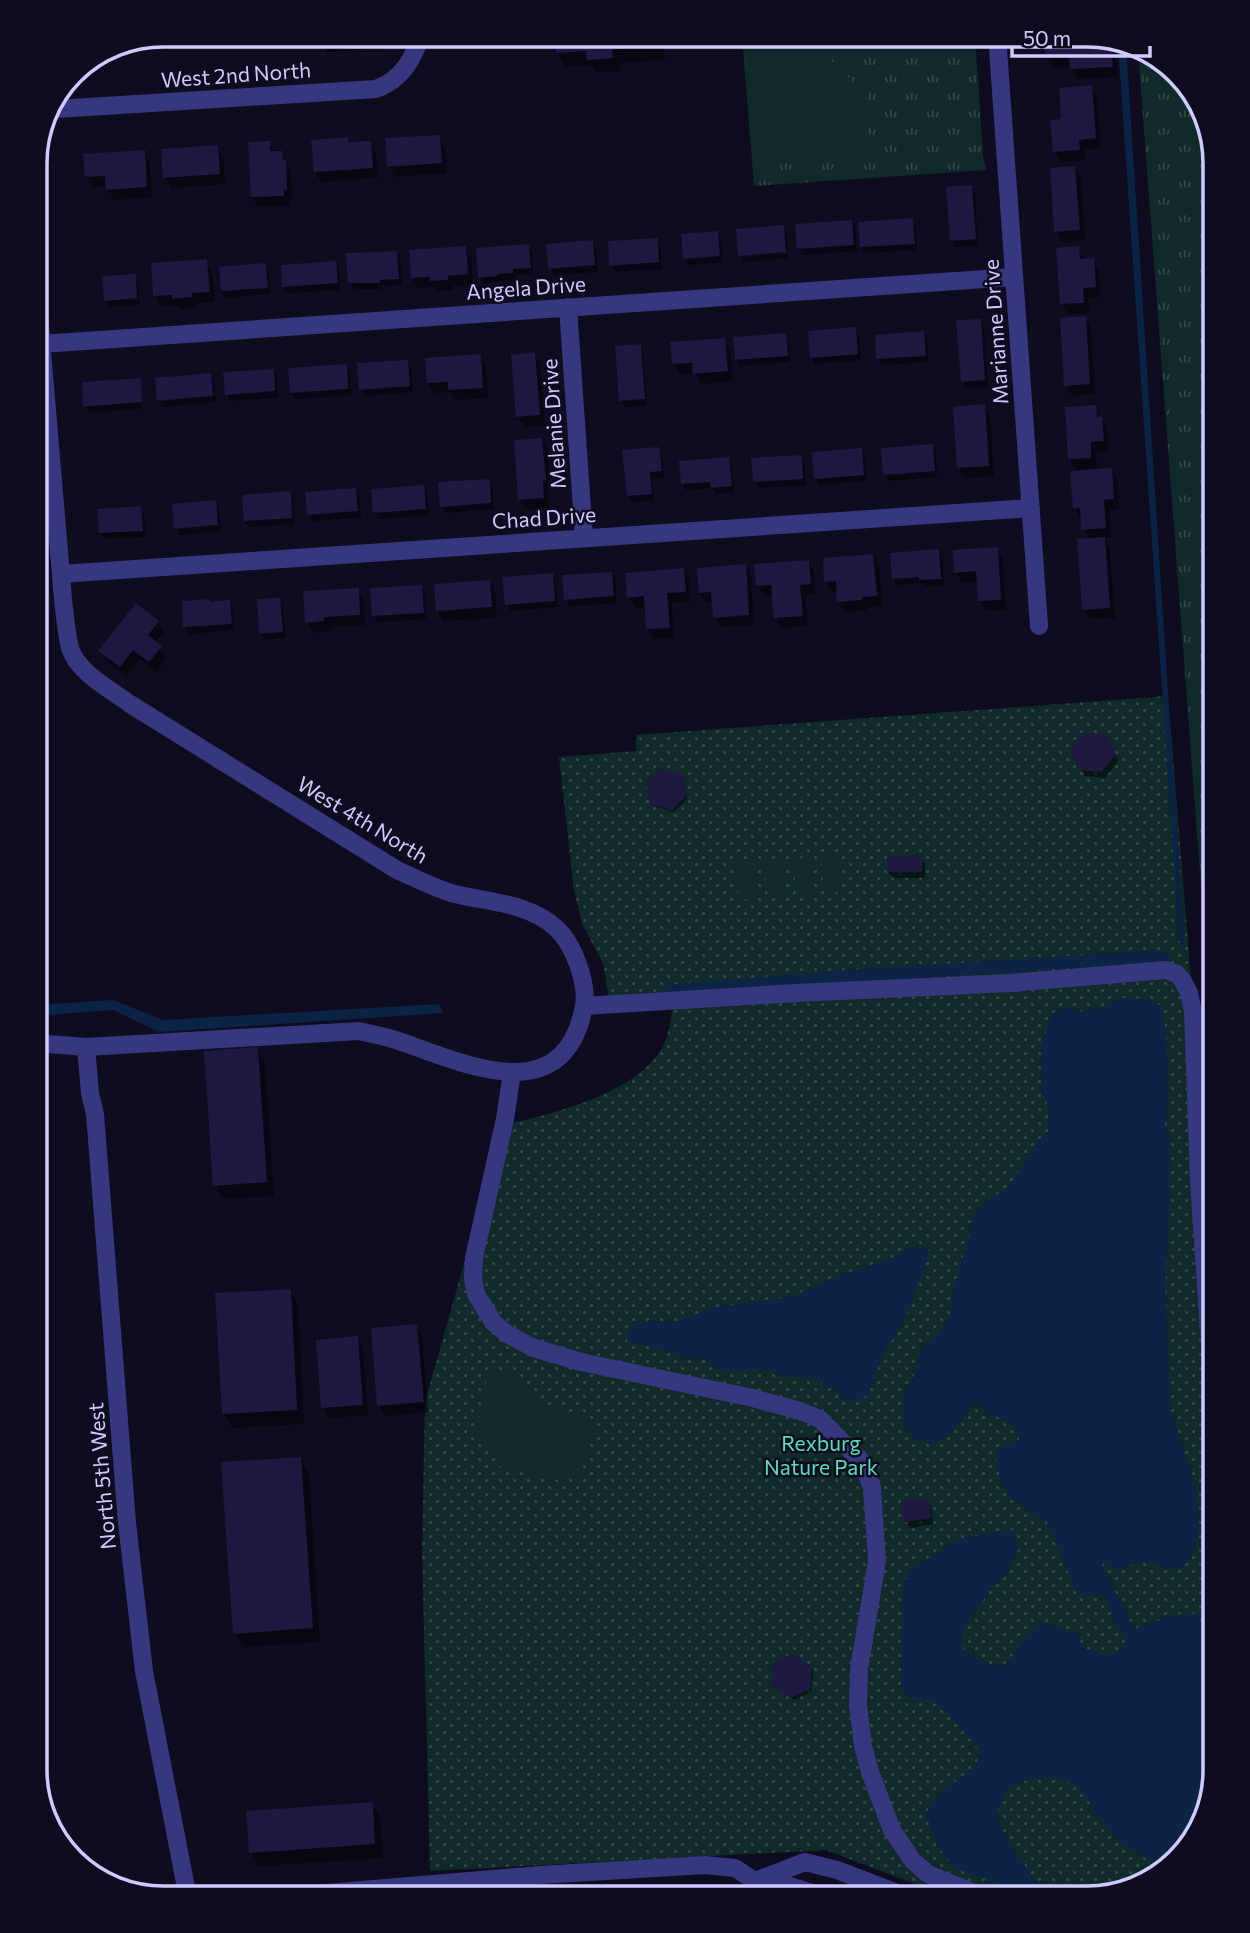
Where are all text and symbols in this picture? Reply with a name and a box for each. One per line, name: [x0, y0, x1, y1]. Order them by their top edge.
scale bar: [1012, 14, 1150, 58]
text: 50 m: [1023, 25, 1071, 50]
street label: West 2nd North: [160, 56, 312, 92]
street label: Marianne Drive: [977, 259, 1013, 405]
street label: Angela Drive: [465, 270, 587, 304]
street label: Melanie Drive: [536, 358, 570, 490]
street label: Chad Drive: [491, 501, 597, 533]
street label: West 4th North: [293, 770, 433, 868]
street label: North 5th West: [82, 1402, 120, 1550]
park label: Rexburg Nature Park: [764, 1430, 878, 1479]

